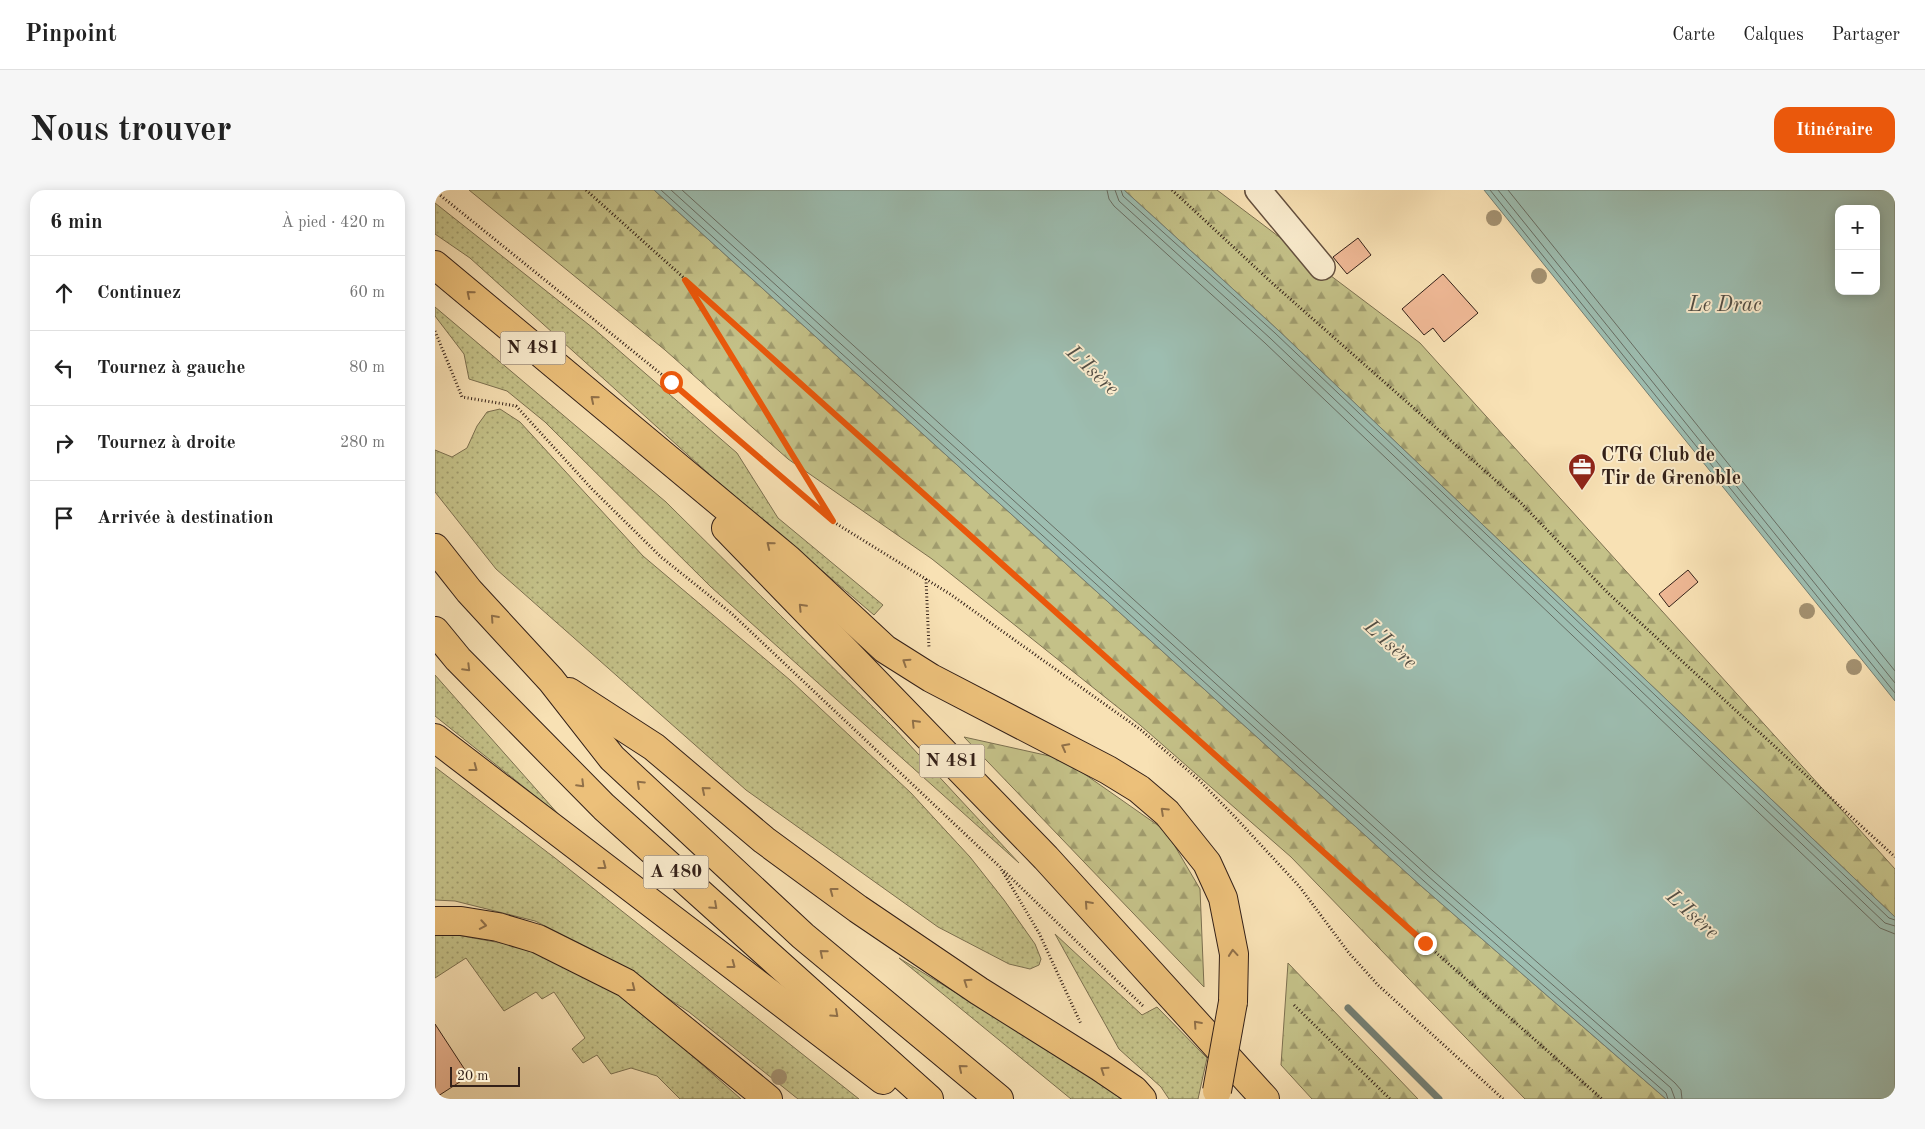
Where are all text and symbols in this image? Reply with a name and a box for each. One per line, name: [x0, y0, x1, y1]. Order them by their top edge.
text: Pinpoint: [25, 23, 117, 47]
text: Carte: [1672, 26, 1715, 44]
text: Calques: [1743, 26, 1804, 44]
text: Partager: [1832, 26, 1900, 44]
button: Itinéraire: [1774, 107, 1895, 153]
text: Nous trouver: [30, 113, 232, 148]
map controls: [1835, 205, 1880, 295]
button: +: [1835, 205, 1880, 250]
text: 6 min: [50, 212, 103, 233]
text: À pied · 420 m: [282, 215, 385, 231]
button: −: [1835, 250, 1880, 295]
icon: ahead: [50, 279, 78, 307]
text: Continuez: [97, 284, 181, 303]
text: 60 m: [349, 285, 385, 301]
one-way arrow: [467, 292, 476, 300]
water label: Le Drac: [1687, 295, 1762, 316]
road number: N 481: [501, 332, 565, 364]
water label: L'Isère: [1061, 341, 1122, 400]
icon: left: [50, 354, 78, 382]
text: Tournez à gauche: [97, 359, 245, 378]
text: 80 m: [349, 360, 385, 376]
route start: [660, 371, 683, 394]
one-way arrow: [591, 397, 600, 405]
icon: right: [50, 429, 78, 457]
text: Tournez à droite: [97, 434, 236, 453]
text: 280 m: [340, 435, 385, 451]
place label: CTG Club de Tir de Grenoble: [1601, 446, 1741, 489]
office icon: CTG Club de Tir de Grenoble: [1567, 452, 1597, 491]
icon: arrive: [50, 504, 78, 532]
text: Arrivée à destination: [97, 509, 273, 528]
one-way arrow: [767, 542, 776, 551]
one-way arrow: [799, 603, 808, 612]
one-way arrow: [491, 615, 500, 624]
water label: L'Isère: [1359, 616, 1420, 674]
one-way arrow: [903, 659, 912, 668]
one-way arrow: [461, 662, 470, 671]
one-way arrow: [912, 720, 921, 729]
one-way arrow: [1061, 743, 1070, 753]
road number: N 481: [919, 744, 985, 778]
one-way arrow: [468, 762, 477, 770]
one-way arrow: [575, 778, 584, 787]
one-way arrow: [636, 780, 645, 789]
one-way arrow: [702, 787, 711, 796]
one-way arrow: [1161, 808, 1170, 817]
road number: A 480: [643, 856, 709, 889]
one-way arrow: [597, 860, 607, 869]
water label: L'Isère: [1661, 886, 1722, 944]
one-way arrow: [830, 888, 839, 896]
one-way arrow: [708, 900, 717, 909]
one-way arrow: [1085, 900, 1094, 909]
one-way arrow: [479, 920, 488, 930]
route end: [1414, 932, 1437, 955]
one-way arrow: [1228, 949, 1239, 957]
one-way arrow: [820, 950, 829, 959]
one-way arrow: [726, 959, 735, 967]
one-way arrow: [963, 979, 972, 989]
one-way arrow: [626, 982, 636, 991]
one-way arrow: [829, 1008, 838, 1017]
one-way arrow: [1194, 1021, 1203, 1030]
scale bar: [450, 1064, 520, 1087]
one-way arrow: [959, 1065, 968, 1073]
one-way arrow: [1100, 1067, 1110, 1076]
text: 20 m: [457, 1069, 488, 1083]

